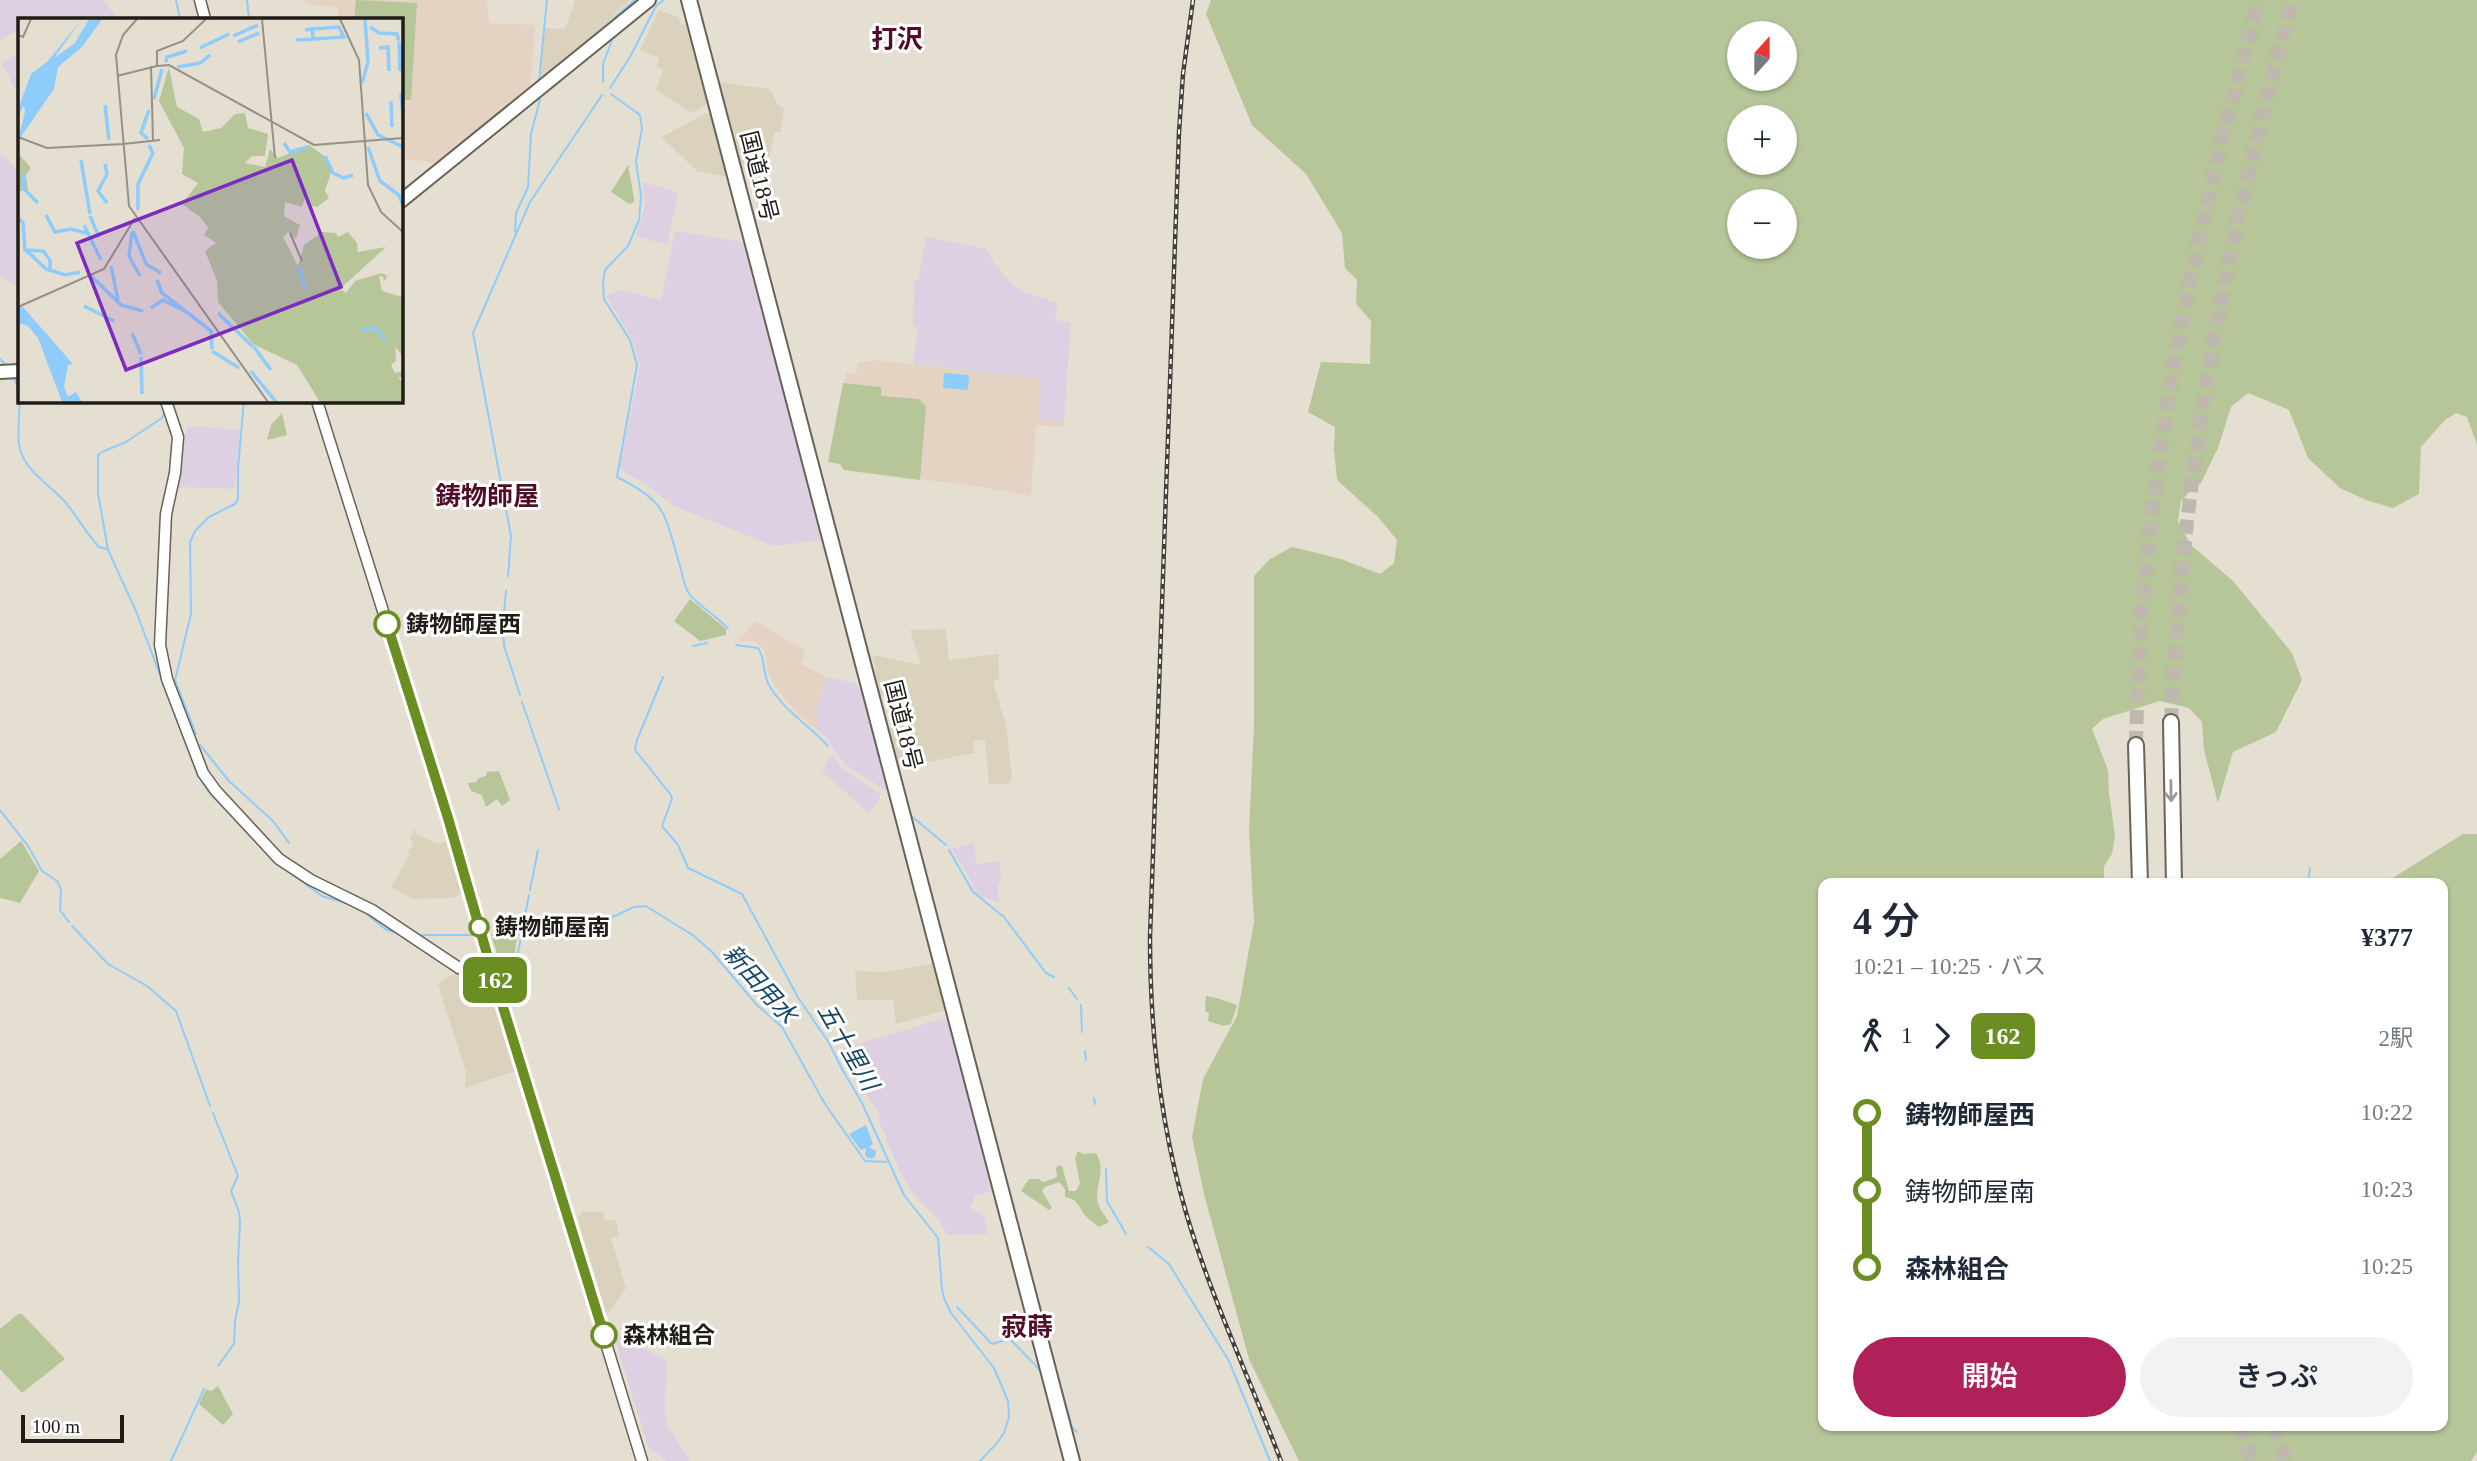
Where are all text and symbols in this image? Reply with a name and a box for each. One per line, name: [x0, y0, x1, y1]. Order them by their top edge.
inset map: [18, 18, 402, 402]
north arrow: [1727, 21, 1797, 91]
map controls: [1727, 21, 1797, 259]
district label: 打沢: [871, 25, 923, 54]
button: +: [1727, 105, 1797, 175]
street label: 国道18号: [736, 128, 782, 224]
button: −: [1727, 189, 1797, 259]
district label: 鋳物師屋: [435, 482, 539, 511]
marker: 鋳物師屋西: [374, 611, 400, 637]
place label: 鋳物師屋西: [406, 612, 521, 637]
street label: 国道18号: [880, 677, 926, 773]
one-way arrow: [2164, 779, 2178, 802]
text: 4 分: [1853, 900, 1920, 942]
place label: 鋳物師屋南: [495, 915, 610, 940]
marker: 鋳物師屋南: [469, 917, 489, 937]
text: ¥377: [2361, 923, 2413, 952]
water label: 新田用水: [718, 940, 804, 1031]
text: 10:21 – 10:25 · バス: [1853, 954, 2046, 979]
line badge: 162: [455, 957, 535, 1003]
text: 162: [477, 967, 513, 993]
water label: 五十里川: [813, 999, 885, 1098]
icon: walk: [1853, 1017, 1891, 1055]
icon: forward: [1923, 1017, 1961, 1055]
text: 1: [1901, 1023, 1913, 1048]
text: 162: [1985, 1023, 2021, 1049]
text: 2駅: [2379, 1026, 2413, 1051]
text: 10:22: [2361, 1100, 2413, 1125]
text: 鋳物師屋西: [1905, 1101, 2035, 1130]
text: 10:23: [2361, 1177, 2413, 1202]
text: 鋳物師屋南: [1905, 1178, 2035, 1207]
text: 10:25: [2361, 1254, 2413, 1279]
text: 森林組合: [1905, 1255, 2009, 1284]
district label: 寂蒔: [1001, 1313, 1053, 1342]
marker: 森林組合: [591, 1322, 617, 1348]
place label: 森林組合: [623, 1323, 715, 1348]
button: 開始: [1853, 1337, 2126, 1417]
button: きっぷ: [2140, 1337, 2413, 1417]
scale bar: [21, 1412, 124, 1444]
text: 100 m: [32, 1416, 80, 1437]

